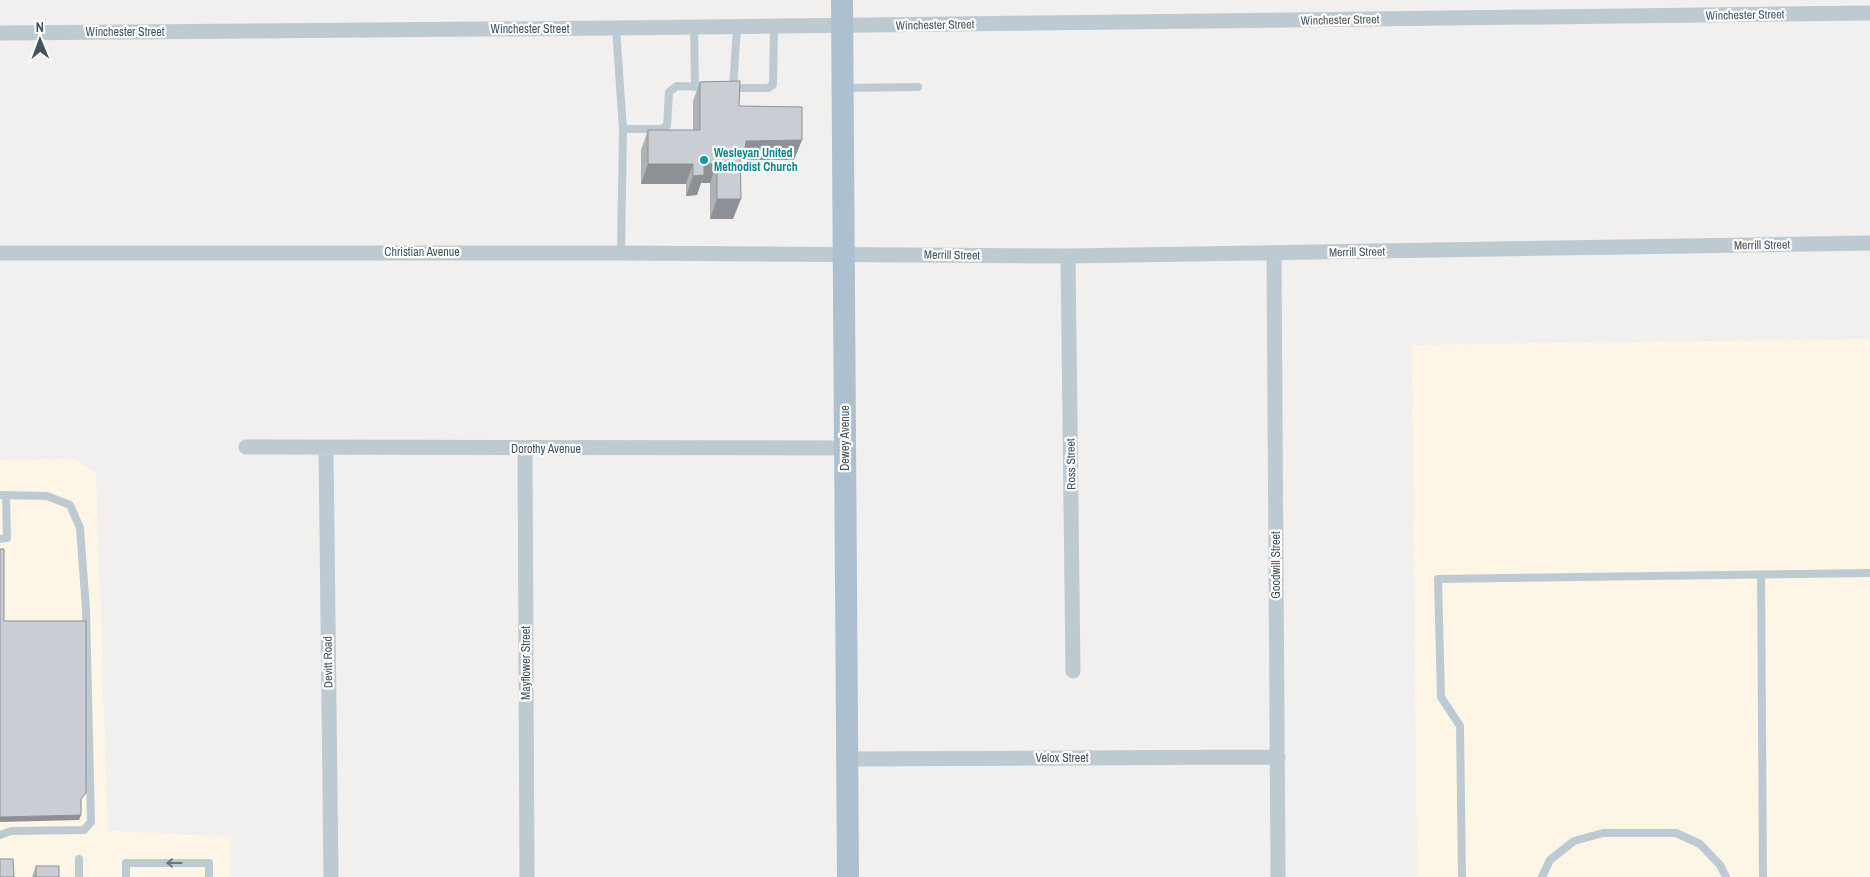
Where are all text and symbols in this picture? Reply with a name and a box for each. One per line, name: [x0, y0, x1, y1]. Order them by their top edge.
street label: Winchester Street: [1705, 6, 1785, 24]
street label: Winchester Street: [1300, 11, 1380, 29]
north arrow: [15, 15, 65, 65]
street label: Winchester Street: [895, 16, 975, 34]
text: N: [35, 18, 44, 36]
street label: Winchester Street: [491, 21, 570, 37]
street label: Winchester Street: [86, 24, 165, 40]
place label: Wesleyan United Methodist Church: [714, 145, 798, 175]
marker: Wesleyan United Methodist Church: [698, 154, 710, 166]
street label: Merrill Street: [1734, 237, 1791, 253]
street label: Christian Avenue: [384, 244, 460, 260]
street label: Merrill Street: [1329, 244, 1386, 260]
street label: Merrill Street: [924, 247, 981, 263]
street label: Dewey Avenue: [837, 405, 853, 471]
street label: Ross Street: [1063, 438, 1079, 490]
street label: Dorothy Avenue: [511, 441, 581, 457]
street label: Goodwill Street: [1268, 531, 1284, 599]
street label: Mayflower Street: [518, 626, 534, 700]
street label: Devitt Road: [320, 636, 336, 688]
street label: Velox Street: [1035, 750, 1089, 766]
one-way arrow: [166, 858, 182, 868]

